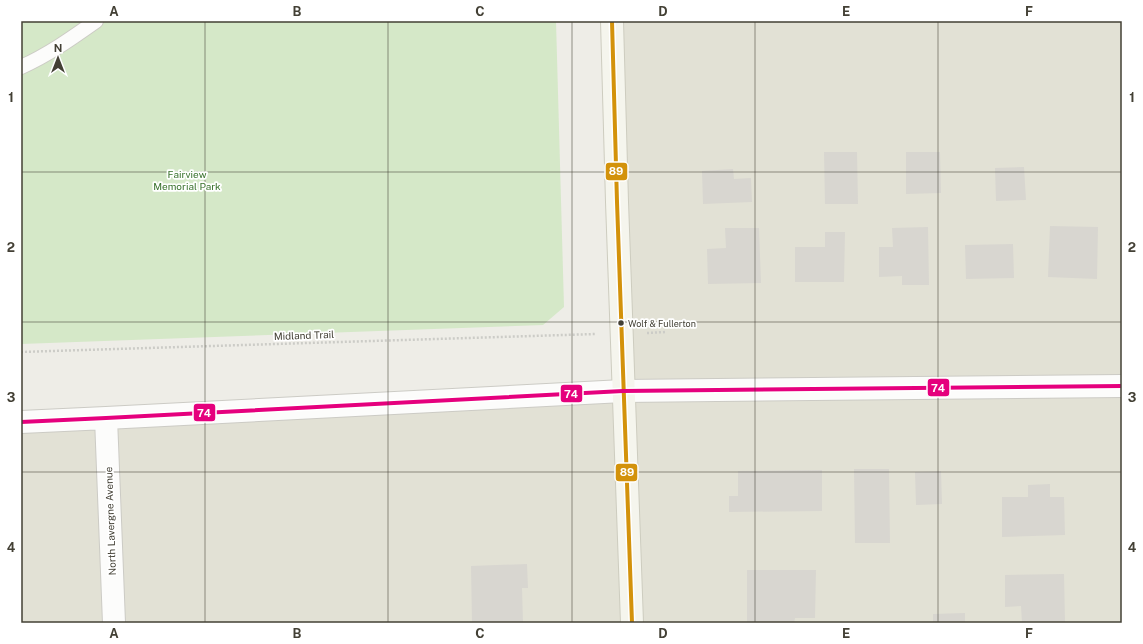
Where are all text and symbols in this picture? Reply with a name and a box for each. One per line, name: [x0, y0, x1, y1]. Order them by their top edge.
text: A: [109, 4, 119, 19]
text: B: [293, 4, 302, 19]
text: C: [475, 4, 485, 19]
text: D: [658, 4, 668, 19]
text: E: [842, 4, 850, 19]
text: F: [1025, 4, 1033, 19]
north arrow: [38, 38, 78, 78]
text: N: [54, 42, 62, 54]
text: 1: [8, 90, 14, 105]
text: 1: [1129, 90, 1135, 105]
line badge: 89: [605, 162, 628, 181]
text: 89: [609, 165, 623, 177]
park label: Fairview Memorial Park: [153, 168, 221, 192]
text: 2: [7, 240, 15, 255]
text: 2: [1128, 240, 1136, 255]
marker: Wolf & Fullerton: [616, 318, 626, 328]
place label: Wolf & Fullerton: [628, 318, 696, 329]
street label: Midland Trail: [274, 328, 334, 342]
line badge: 74: [927, 378, 950, 397]
text: 74: [931, 382, 945, 394]
line badge: 74: [560, 384, 583, 403]
text: 74: [564, 388, 578, 400]
text: 3: [7, 390, 16, 405]
text: 3: [1128, 390, 1137, 405]
line badge: 74: [193, 403, 216, 422]
text: 74: [197, 407, 211, 419]
line badge: 89: [615, 463, 638, 482]
street label: North Lavergne Avenue: [102, 466, 118, 576]
text: 89: [620, 466, 634, 478]
text: 4: [7, 540, 16, 555]
text: 4: [1128, 540, 1137, 555]
text: A: [109, 626, 119, 641]
text: B: [293, 626, 302, 641]
text: C: [475, 626, 485, 641]
text: D: [658, 626, 668, 641]
text: E: [842, 626, 850, 641]
text: F: [1025, 626, 1033, 641]

